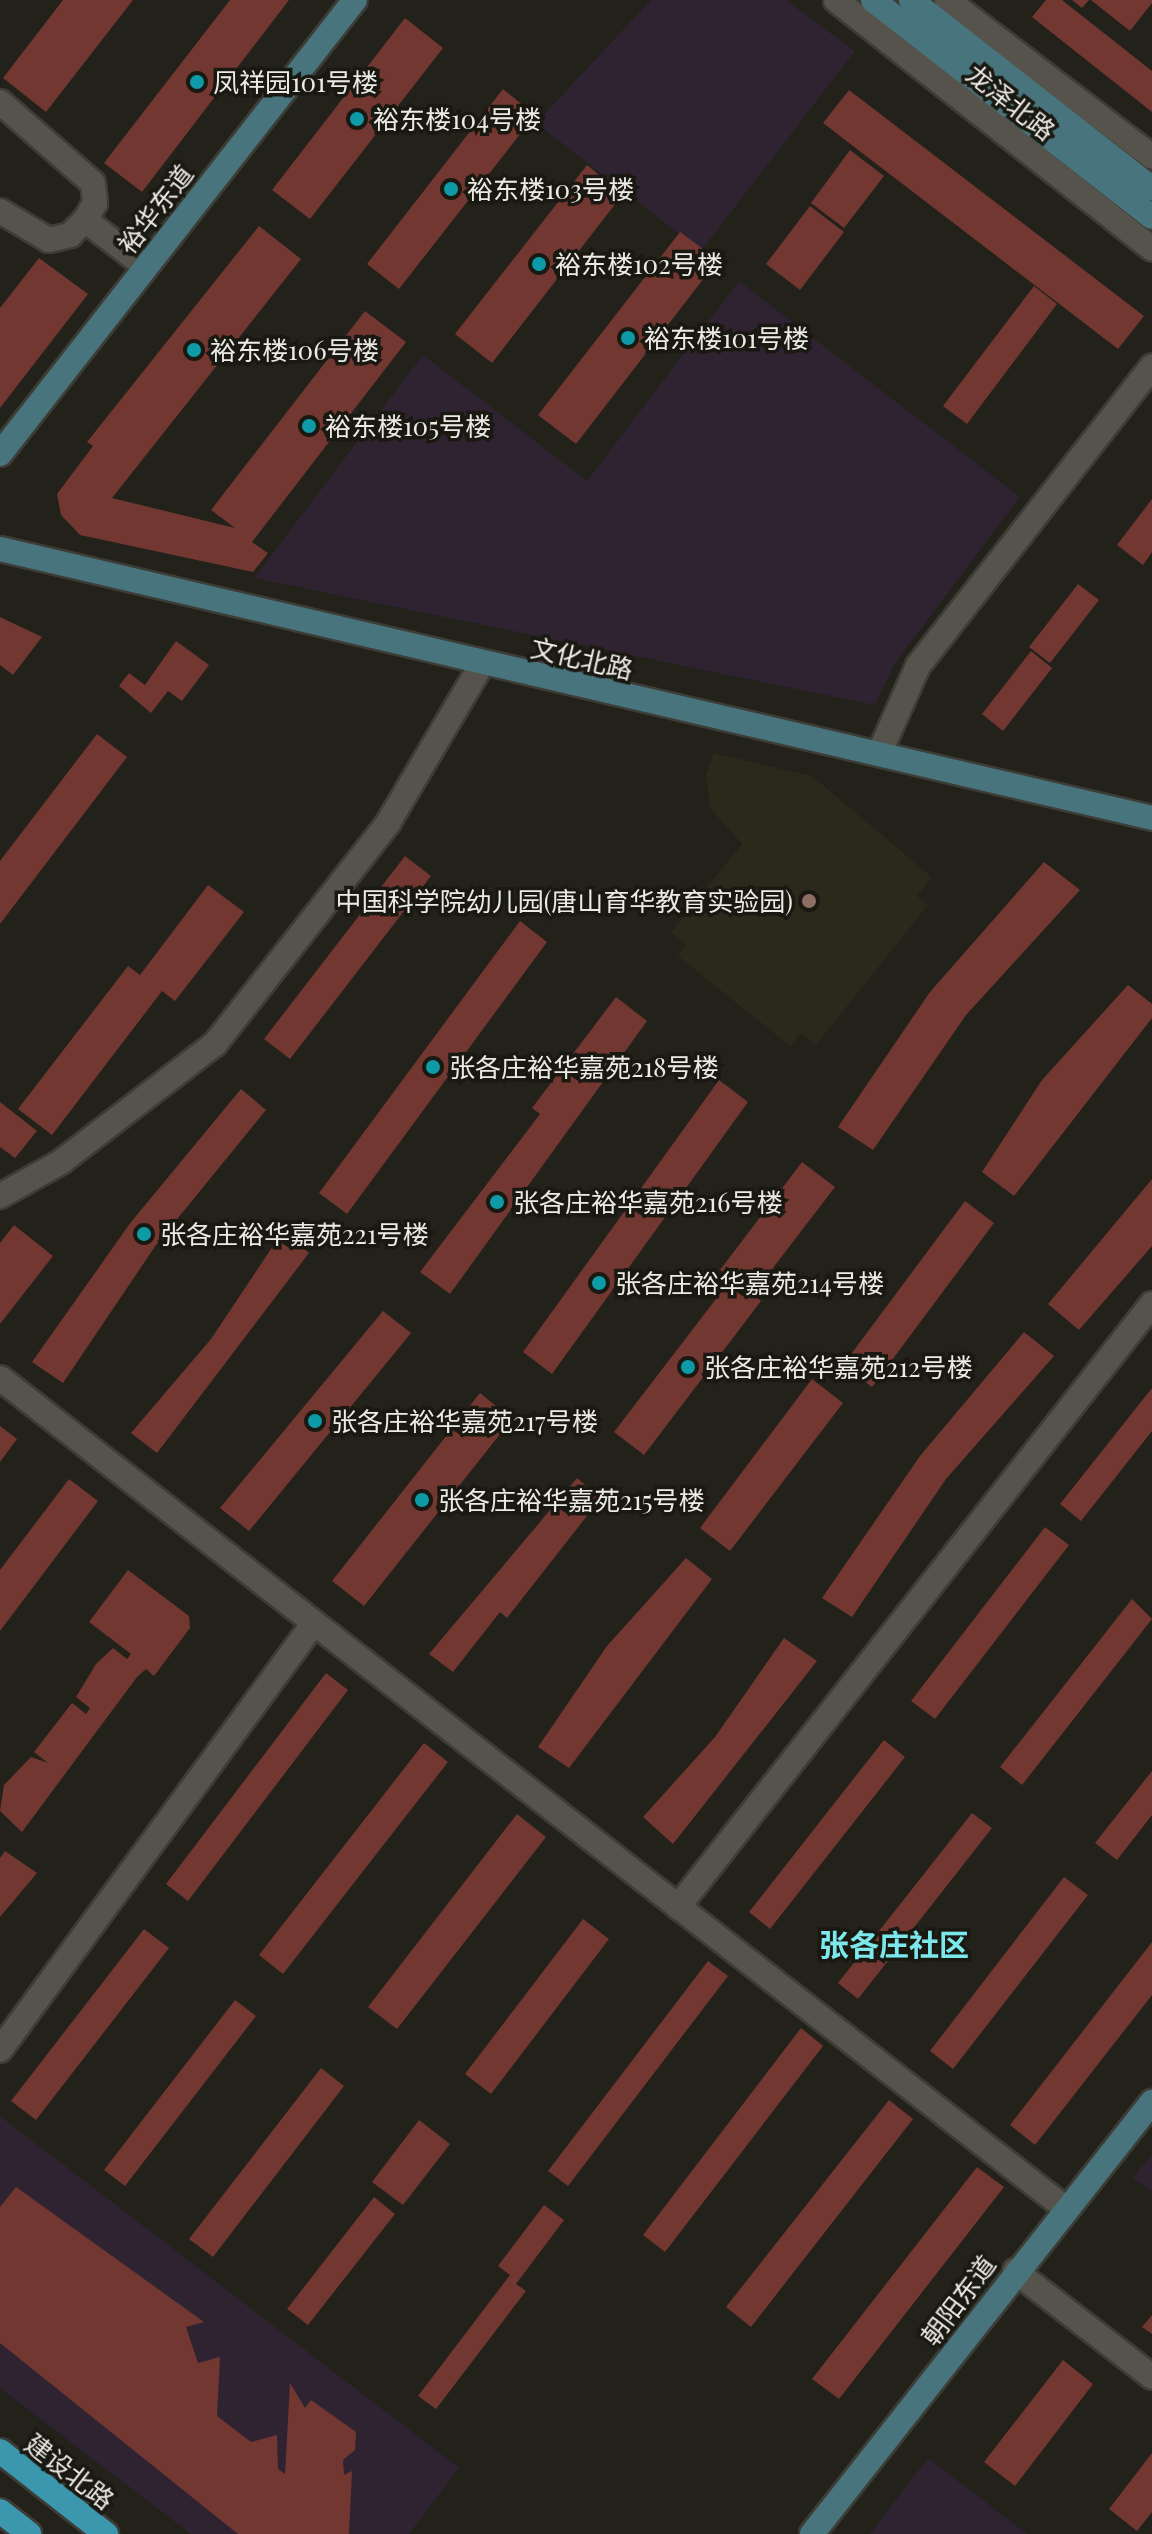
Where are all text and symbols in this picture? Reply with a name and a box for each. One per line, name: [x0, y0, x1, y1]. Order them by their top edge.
street label: 龙泽北路: [960, 58, 1062, 146]
place label: 凤祥园101号楼: [213, 66, 378, 98]
marker: 凤祥园101号楼: [188, 73, 206, 91]
place label: 裕东楼104号楼: [373, 103, 541, 135]
marker: 裕东楼104号楼: [348, 110, 366, 128]
street label: 裕华东道: [111, 158, 199, 260]
place label: 裕东楼103号楼: [467, 173, 634, 205]
marker: 裕东楼103号楼: [442, 180, 460, 198]
place label: 裕东楼102号楼: [555, 248, 723, 280]
marker: 裕东楼102号楼: [530, 255, 548, 273]
place label: 裕东楼101号楼: [644, 322, 809, 354]
marker: 裕东楼101号楼: [619, 329, 637, 347]
place label: 裕东楼106号楼: [210, 334, 379, 366]
marker: 裕东楼106号楼: [185, 341, 203, 359]
place label: 裕东楼105号楼: [325, 410, 491, 442]
marker: 裕东楼105号楼: [300, 417, 318, 435]
street label: 文化北路: [528, 631, 636, 685]
place label: 中国科学院幼儿园(唐山育华教育实验园): [336, 885, 793, 917]
marker: 中国科学院幼儿园(唐山育华教育实验园): [800, 892, 818, 910]
place label: 张各庄裕华嘉苑218号楼: [449, 1051, 719, 1083]
marker: 张各庄裕华嘉苑218号楼: [424, 1058, 442, 1076]
place label: 张各庄裕华嘉苑216号楼: [513, 1186, 783, 1218]
marker: 张各庄裕华嘉苑216号楼: [488, 1193, 506, 1211]
place label: 张各庄裕华嘉苑221号楼: [160, 1218, 429, 1250]
marker: 张各庄裕华嘉苑221号楼: [135, 1225, 153, 1243]
place label: 张各庄裕华嘉苑214号楼: [615, 1267, 884, 1299]
marker: 张各庄裕华嘉苑214号楼: [590, 1274, 608, 1292]
place label: 张各庄裕华嘉苑212号楼: [704, 1351, 973, 1383]
marker: 张各庄裕华嘉苑212号楼: [679, 1358, 697, 1376]
place label: 张各庄裕华嘉苑217号楼: [331, 1405, 598, 1437]
marker: 张各庄裕华嘉苑217号楼: [306, 1412, 324, 1430]
place label: 张各庄裕华嘉苑215号楼: [438, 1484, 705, 1516]
marker: 张各庄裕华嘉苑215号楼: [413, 1491, 431, 1509]
district label: 张各庄社区: [819, 1926, 969, 1962]
street label: 朝阳东道: [914, 2249, 1002, 2351]
street label: 建设北路: [19, 2427, 121, 2515]

